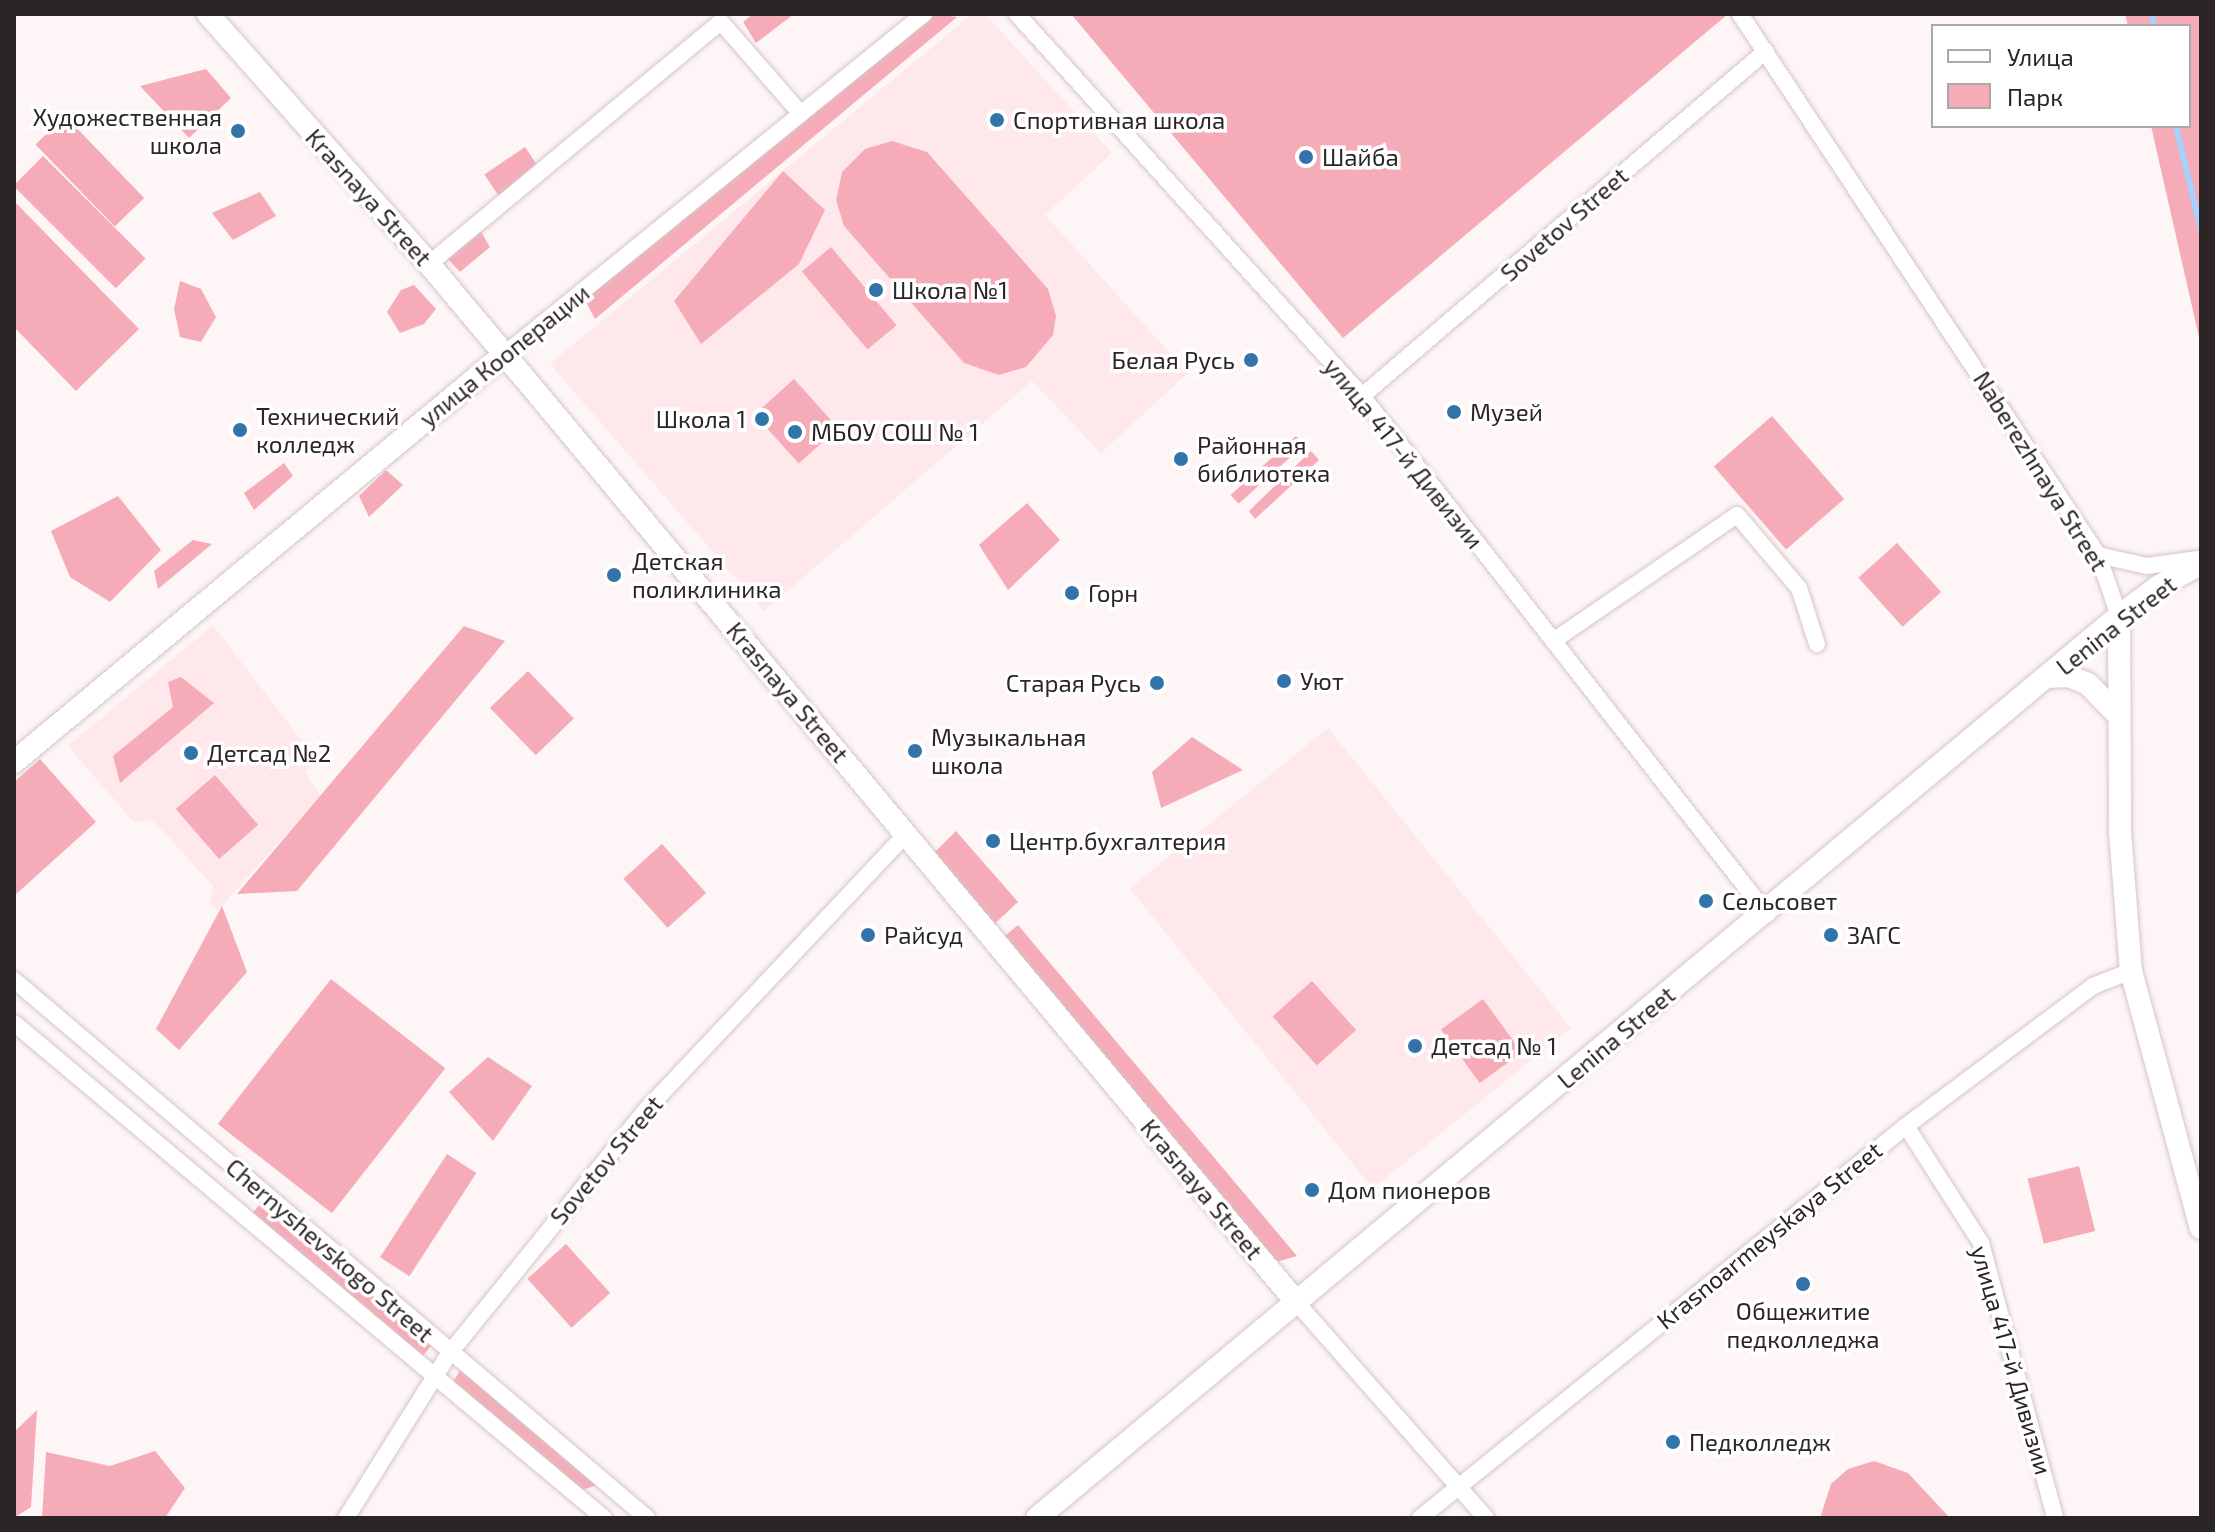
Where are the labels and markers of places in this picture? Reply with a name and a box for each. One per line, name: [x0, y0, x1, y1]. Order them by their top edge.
place label: Художественная школа: [33, 103, 222, 159]
place label: Спортивная школа: [1013, 106, 1225, 134]
marker: Спортивная школа: [988, 111, 1006, 129]
marker: Художественная школа: [229, 122, 247, 140]
place label: Шайба: [1322, 143, 1399, 171]
marker: Шайба: [1297, 148, 1315, 166]
place label: Школа №1: [892, 276, 1008, 304]
marker: Школа №1: [867, 281, 885, 299]
place label: Белая Русь: [1112, 346, 1235, 374]
marker: Белая Русь: [1242, 351, 1260, 369]
place label: Музей: [1470, 398, 1543, 426]
place label: Технический колледж: [256, 402, 399, 458]
marker: Музей: [1445, 403, 1463, 421]
place label: Школа 1: [656, 405, 746, 433]
marker: Школа 1: [753, 410, 771, 428]
place label: МБОУ СОШ № 1: [811, 418, 979, 446]
marker: Технический колледж: [231, 421, 249, 439]
marker: МБОУ СОШ № 1: [786, 423, 804, 441]
place label: Районная библиотека: [1197, 431, 1330, 487]
marker: Районная библиотека: [1172, 450, 1190, 468]
place label: Детская поликлиника: [632, 547, 781, 603]
marker: Детская поликлиника: [603, 564, 625, 586]
place label: Горн: [1088, 579, 1138, 607]
marker: Горн: [1063, 584, 1081, 602]
place label: Уют: [1300, 667, 1344, 695]
place label: Старая Русь: [1006, 669, 1141, 697]
marker: Уют: [1275, 672, 1293, 690]
marker: Старая Русь: [1148, 674, 1166, 692]
place label: Музыкальная школа: [931, 723, 1086, 779]
place label: Детсад №2: [207, 739, 331, 767]
marker: Музыкальная школа: [906, 742, 924, 760]
marker: Детсад №2: [182, 744, 200, 762]
place label: Центр.бухгалтерия: [1009, 827, 1226, 855]
marker: Центр.бухгалтерия: [984, 832, 1002, 850]
place label: Сельсовет: [1722, 887, 1837, 915]
marker: Сельсовет: [1697, 892, 1715, 910]
place label: Райсуд: [884, 921, 963, 949]
place label: ЗАГС: [1847, 921, 1901, 949]
marker: Райсуд: [859, 926, 877, 944]
marker: ЗАГС: [1822, 926, 1840, 944]
place label: Детсад № 1: [1431, 1032, 1557, 1060]
marker: Детсад № 1: [1406, 1037, 1424, 1055]
place label: Дом пионеров: [1328, 1176, 1491, 1204]
marker: Дом пионеров: [1303, 1181, 1321, 1199]
marker: Общежитие педколледжа: [1794, 1275, 1812, 1293]
place label: Общежитие педколледжа: [1727, 1297, 1879, 1353]
place label: Педколледж: [1689, 1428, 1831, 1456]
marker: Педколледж: [1664, 1433, 1682, 1451]

